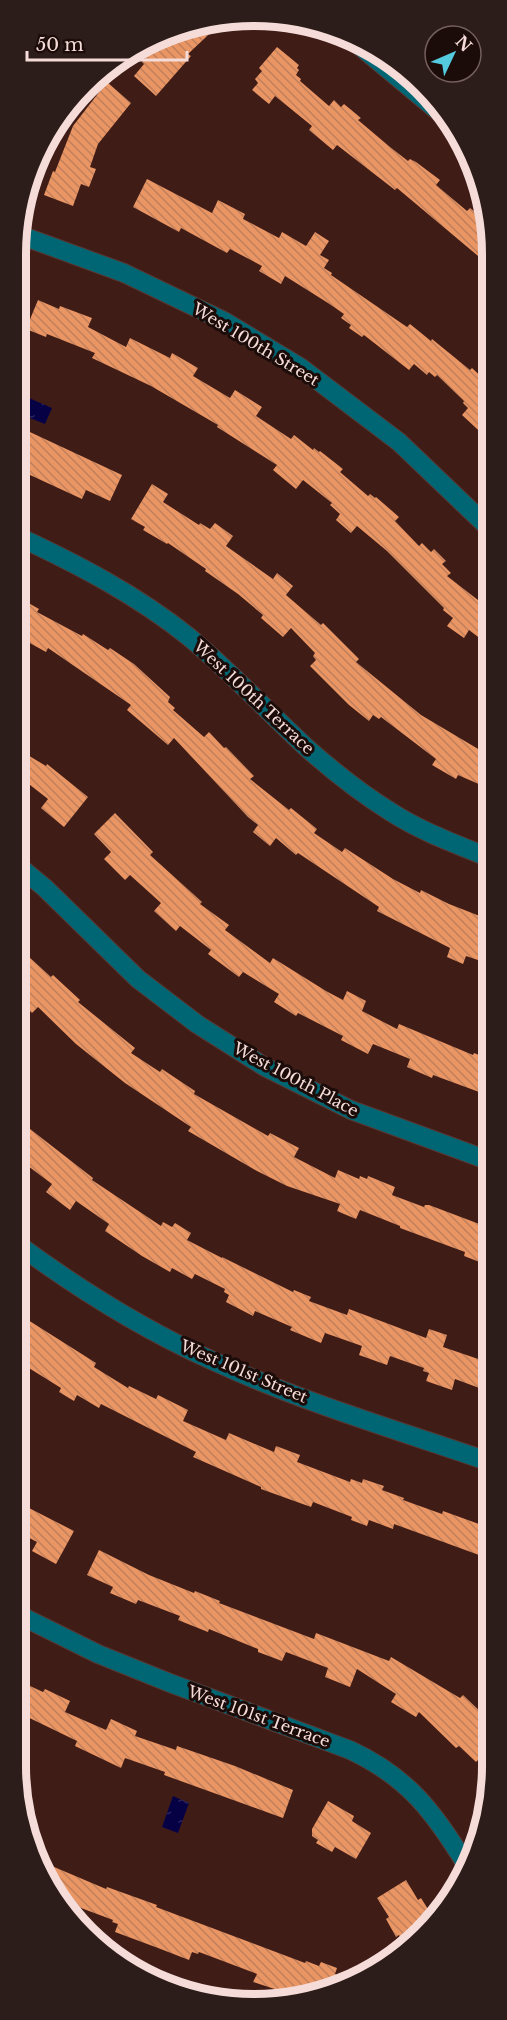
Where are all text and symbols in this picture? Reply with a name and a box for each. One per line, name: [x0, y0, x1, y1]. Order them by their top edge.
scale bar: [27, 24, 188, 62]
north arrow: [423, 24, 483, 84]
text: N: [451, 31, 476, 56]
text: 50 m: [36, 34, 84, 56]
street label: West 100th Street: [188, 298, 323, 390]
street label: West 100th Terrace: [189, 635, 319, 758]
street label: West 100th Place: [229, 1037, 362, 1120]
street label: West 101st Street: [176, 1335, 311, 1407]
street label: West 101st Terrace: [184, 1681, 333, 1751]

